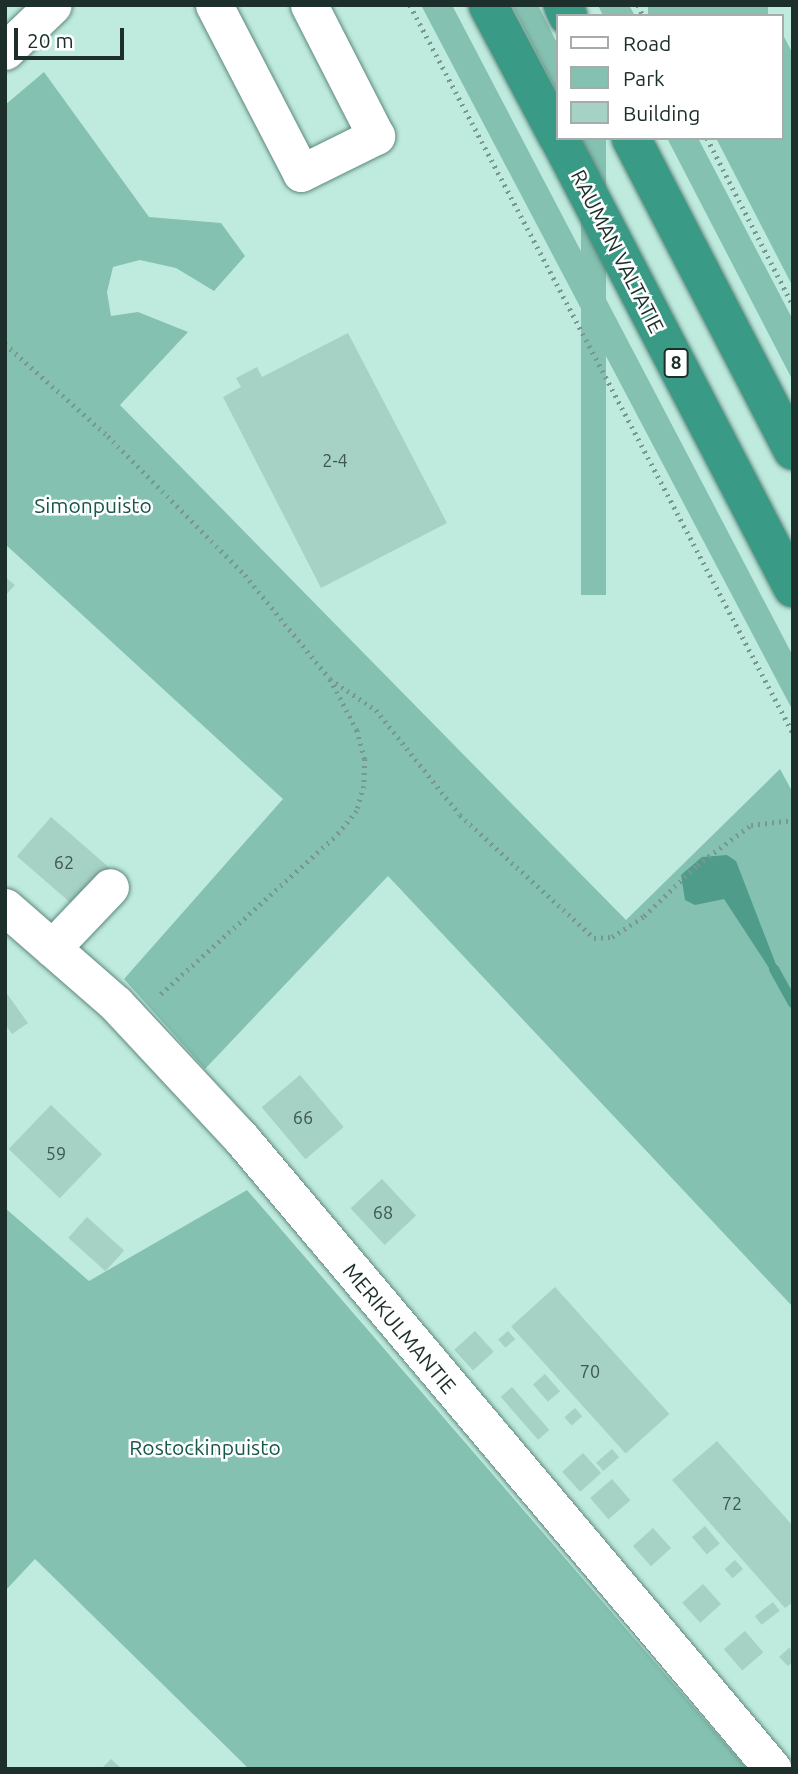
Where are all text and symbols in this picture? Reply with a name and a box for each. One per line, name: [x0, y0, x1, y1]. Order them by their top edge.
scale bar: [18, 14, 128, 58]
legend: [556, 14, 784, 140]
text: 20 m: [27, 28, 74, 52]
text: Road: [623, 31, 671, 55]
text: Park: [623, 66, 665, 90]
text: Building: [623, 101, 700, 125]
street label: RAUMAN VALTATIE: [566, 165, 670, 337]
road number: 8: [662, 348, 690, 378]
house number: 2-4: [322, 449, 348, 471]
park label: Simonpuisto: [34, 492, 152, 518]
house number: 62: [54, 851, 74, 873]
house number: 66: [293, 1106, 313, 1128]
house number: 59: [46, 1142, 66, 1164]
house number: 68: [373, 1201, 393, 1223]
street label: MERIKULMANTIE: [338, 1258, 462, 1398]
house number: 70: [580, 1360, 600, 1382]
park label: Rostockinpuisto: [129, 1434, 281, 1460]
house number: 72: [722, 1492, 742, 1514]

